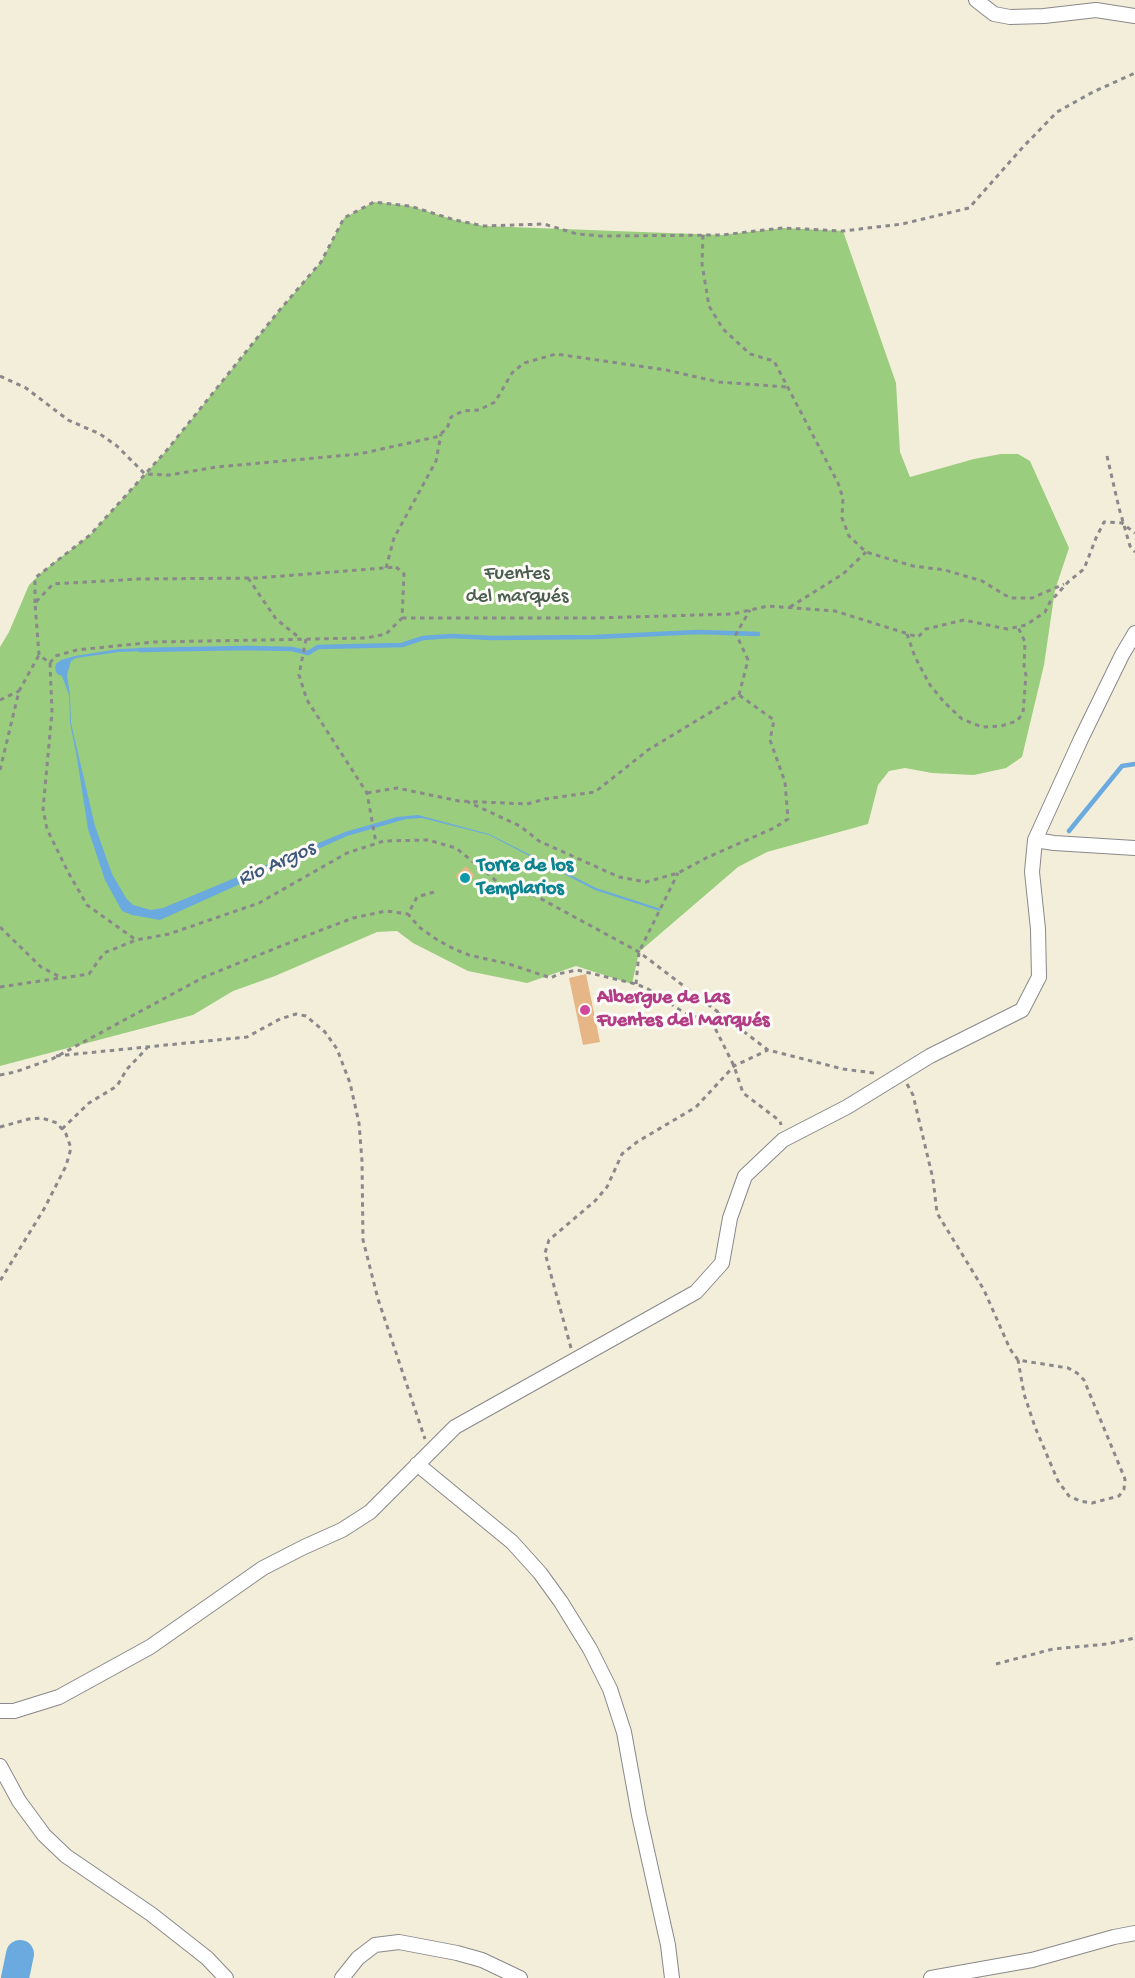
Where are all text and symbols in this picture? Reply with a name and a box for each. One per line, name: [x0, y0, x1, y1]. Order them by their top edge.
park label: Fuentes del marqués: [466, 563, 568, 610]
water label: Rio Argos: [234, 837, 320, 893]
place label: Torre de los Templarios: [477, 855, 573, 902]
marker: Torre de los Templarios: [458, 871, 472, 885]
place label: Albergue de Las Fuentes del Marqués: [597, 987, 769, 1034]
marker: Albergue de Las Fuentes del Marqués: [578, 1003, 592, 1017]

